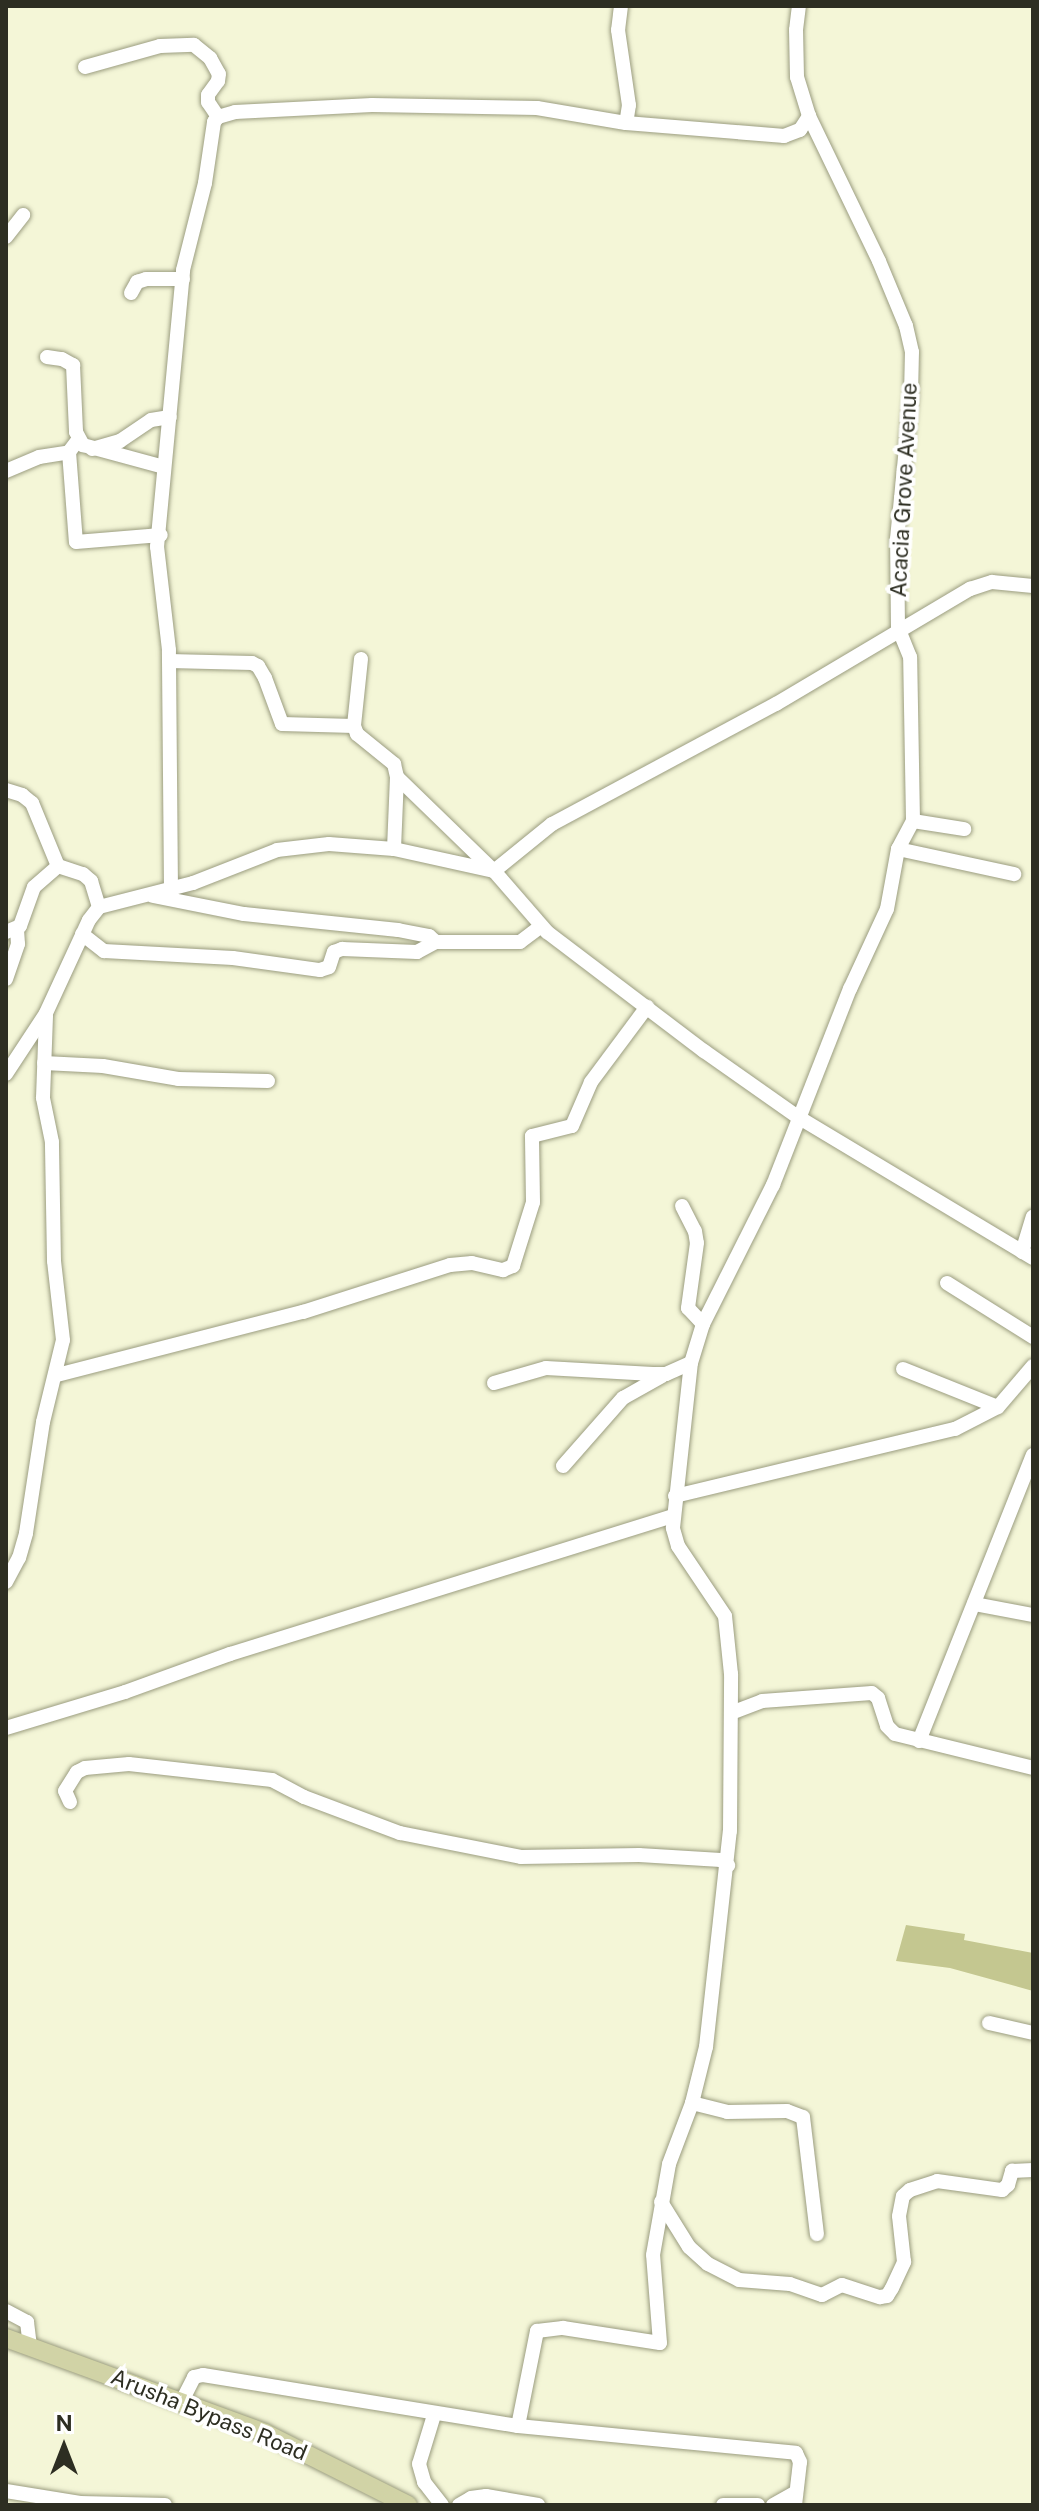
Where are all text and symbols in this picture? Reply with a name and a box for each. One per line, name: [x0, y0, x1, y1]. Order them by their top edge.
street label: Acacia Grove Avenue: [885, 382, 923, 598]
street label: Arusha Bypass Road: [107, 2364, 311, 2466]
north arrow: [24, 2407, 104, 2487]
text: N: [55, 2410, 73, 2436]

